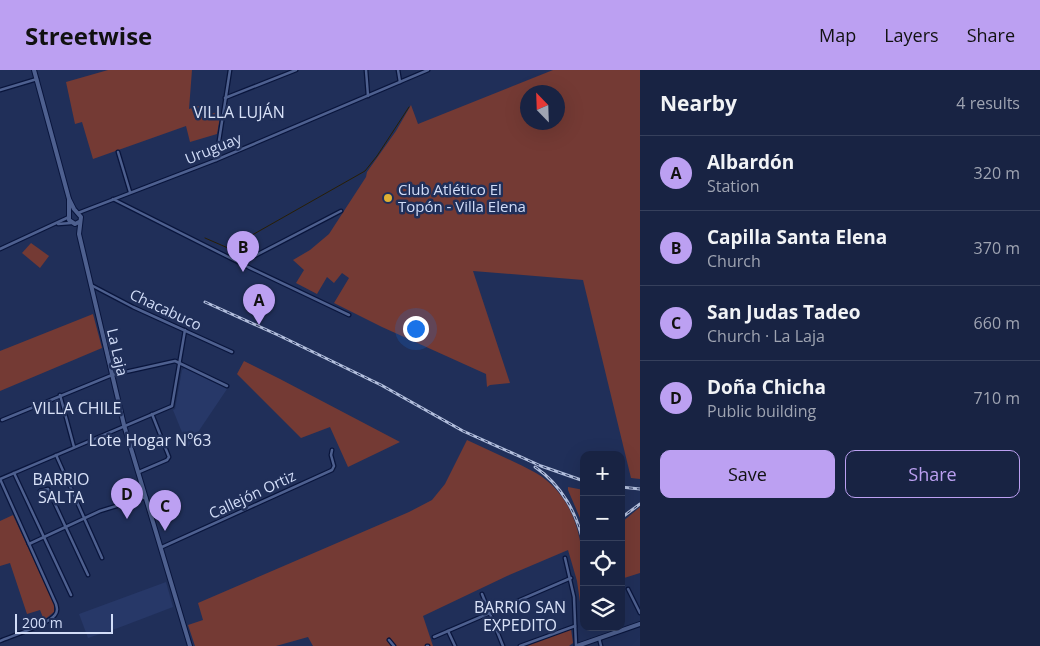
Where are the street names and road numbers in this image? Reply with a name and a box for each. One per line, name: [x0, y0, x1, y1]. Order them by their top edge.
street label: Uruguay: [182, 127, 245, 168]
street label: Chacabuco: [127, 284, 205, 334]
street label: La Laja: [103, 326, 133, 378]
street label: Callejón Ortiz: [205, 465, 299, 523]

